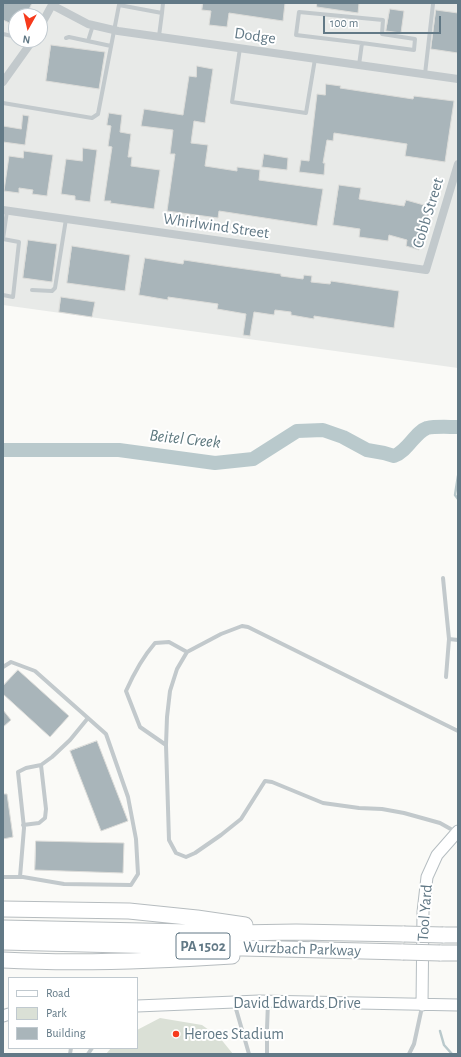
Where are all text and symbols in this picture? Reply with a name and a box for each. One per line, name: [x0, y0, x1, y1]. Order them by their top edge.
north arrow: [8, 8, 48, 48]
scale bar: [325, 8, 443, 34]
text: 100 m: [330, 17, 358, 29]
street label: Dodge: [233, 24, 277, 48]
text: N: [22, 33, 31, 45]
street label: Cobb Street: [408, 175, 448, 251]
street label: Whirlwind Street: [162, 209, 270, 243]
water label: Beitel Creek: [148, 425, 222, 453]
street label: Tool Yard: [413, 884, 437, 942]
road number: PA 1502: [176, 933, 230, 959]
street label: Wurzbach Parkway: [243, 937, 361, 961]
legend: [8, 977, 138, 1049]
text: Road: [46, 987, 70, 999]
street label: David Edwards Drive: [233, 993, 361, 1013]
text: Park: [46, 1007, 67, 1019]
place label: Heroes Stadium: [184, 1024, 284, 1044]
text: Building: [46, 1027, 86, 1039]
marker: Heroes Stadium: [171, 1029, 181, 1039]

